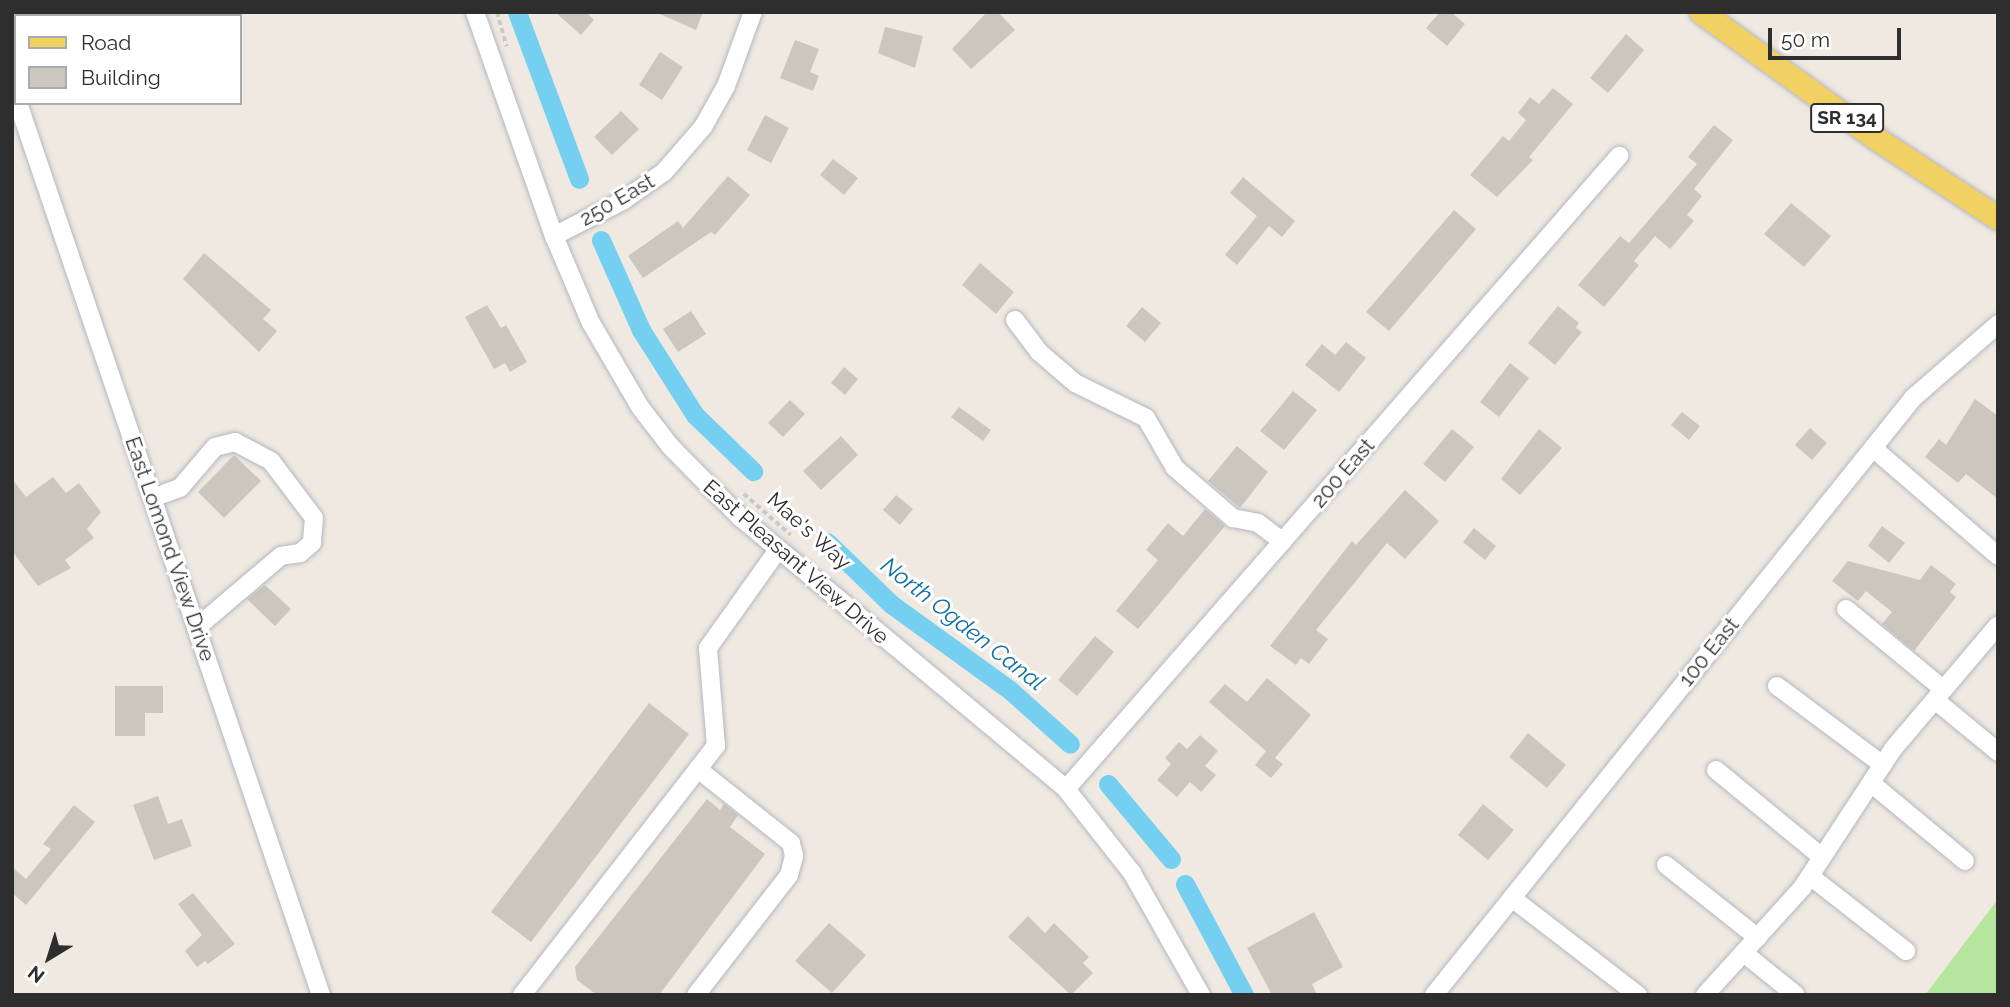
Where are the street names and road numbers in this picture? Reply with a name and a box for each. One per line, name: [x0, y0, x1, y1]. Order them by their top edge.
road number: SR 134: [1808, 102, 1885, 134]
street label: 250 East: [575, 169, 659, 231]
street label: East Lomond View Drive: [119, 433, 221, 665]
street label: 200 East: [1306, 433, 1380, 513]
street label: East Pleasant View Drive: [698, 474, 894, 650]
street label: Mae's Way: [762, 487, 856, 575]
street label: 100 East: [1674, 612, 1744, 692]

